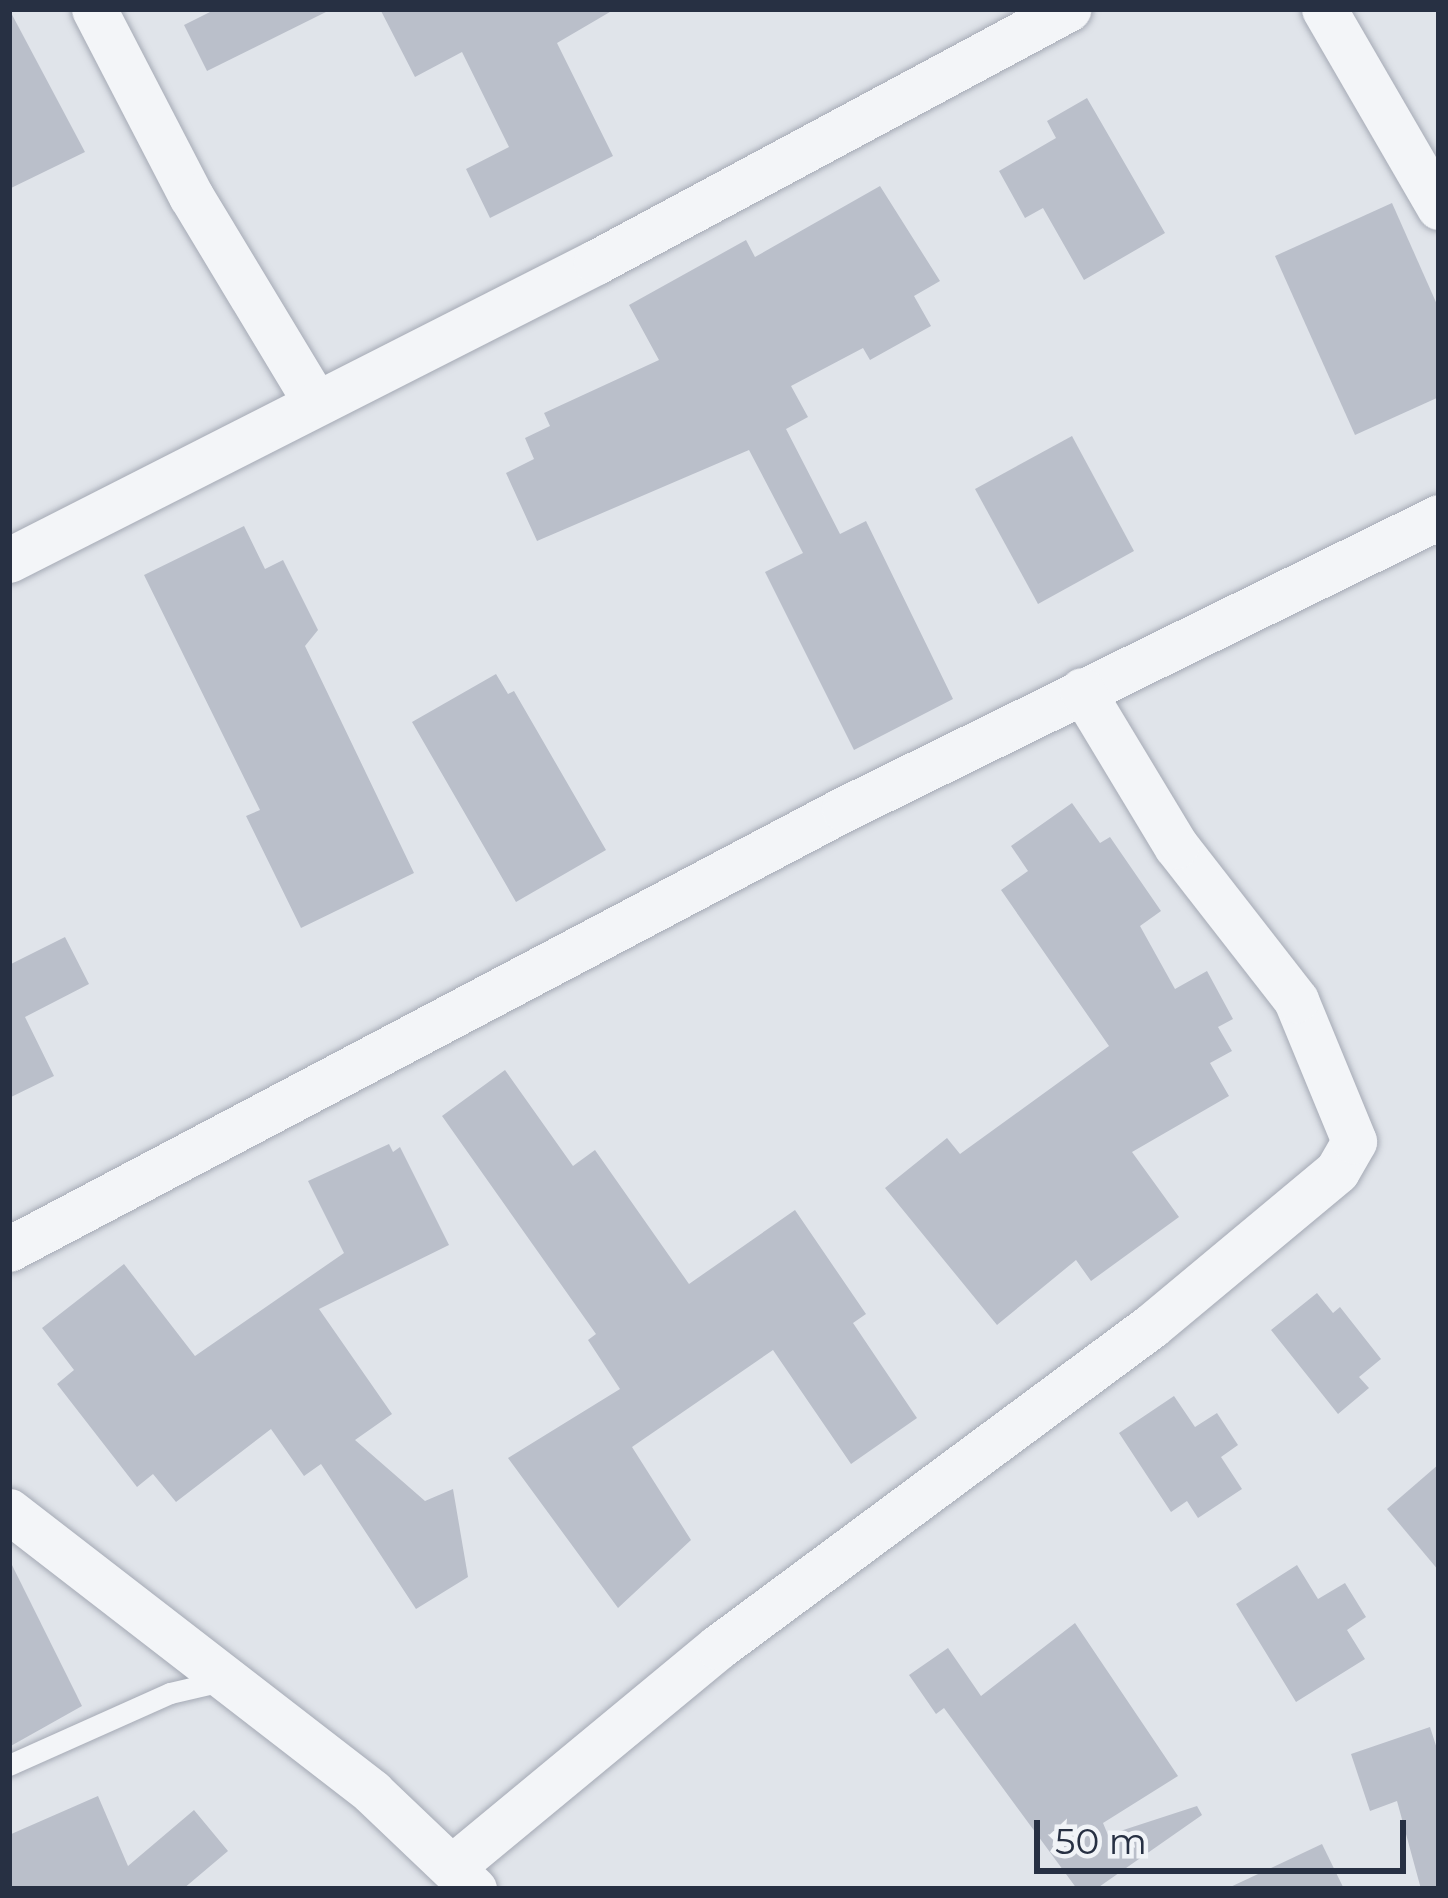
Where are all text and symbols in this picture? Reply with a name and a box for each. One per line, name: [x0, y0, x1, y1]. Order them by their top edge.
scale bar: [1040, 1796, 1412, 1870]
text: 50 m: [1055, 1819, 1147, 1863]

